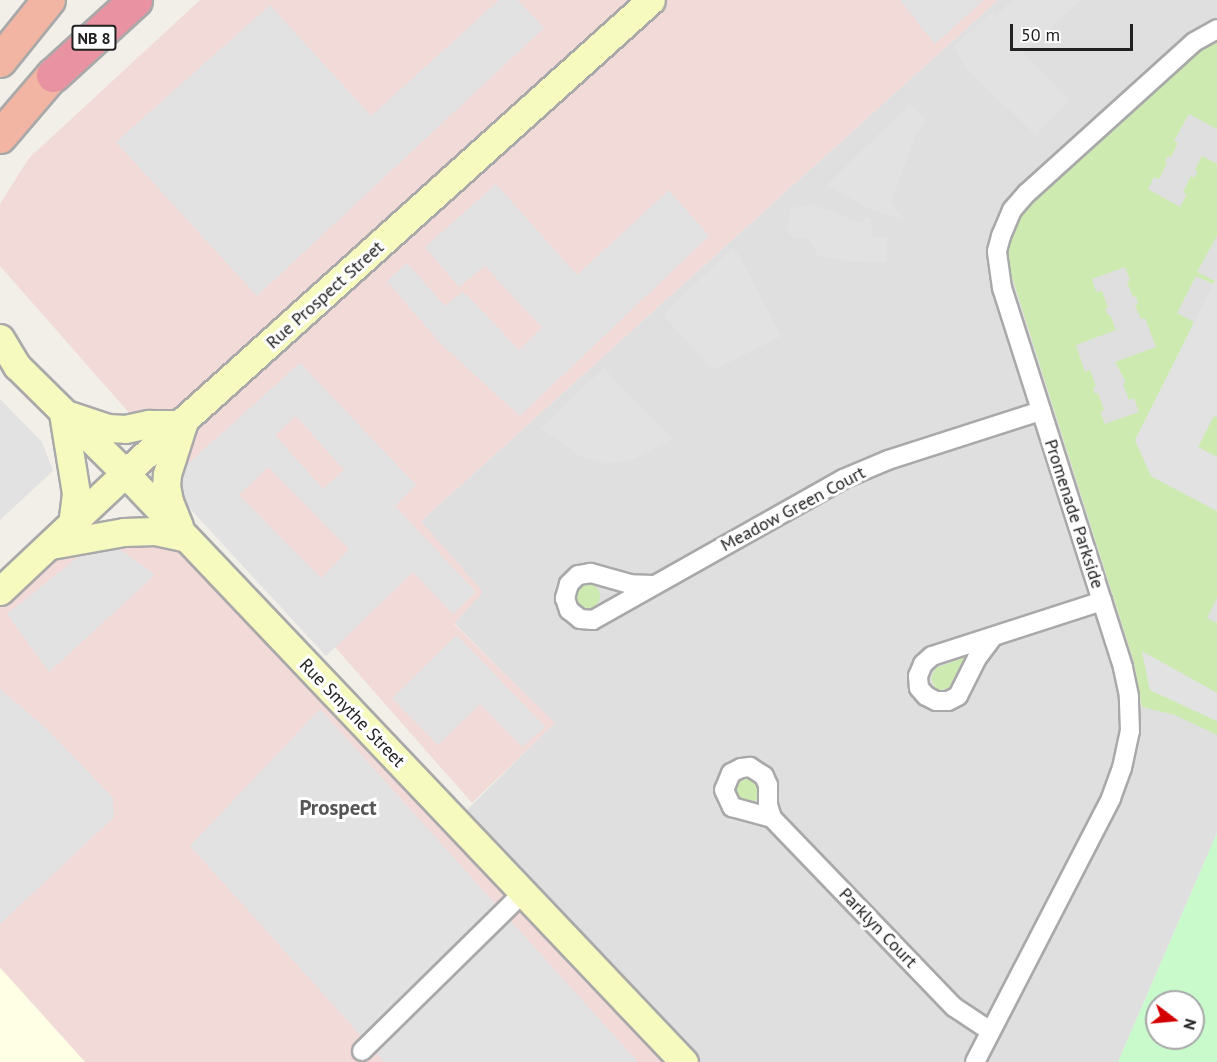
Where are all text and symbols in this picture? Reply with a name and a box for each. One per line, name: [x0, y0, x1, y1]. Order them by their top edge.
scale bar: [1013, 12, 1136, 50]
text: 50 m: [1021, 23, 1060, 46]
road number: NB 8: [70, 25, 118, 51]
street label: Rue Prospect Street: [262, 237, 388, 353]
street label: Promenade Parkside: [1040, 437, 1108, 591]
street label: Meadow Green Court: [717, 462, 869, 556]
street label: Rue Smythe Street: [295, 654, 409, 772]
district label: Prospect: [299, 795, 377, 821]
street label: Parklyn Court: [834, 883, 922, 973]
north arrow: [1145, 990, 1205, 1050]
text: N: [1179, 1017, 1201, 1032]

